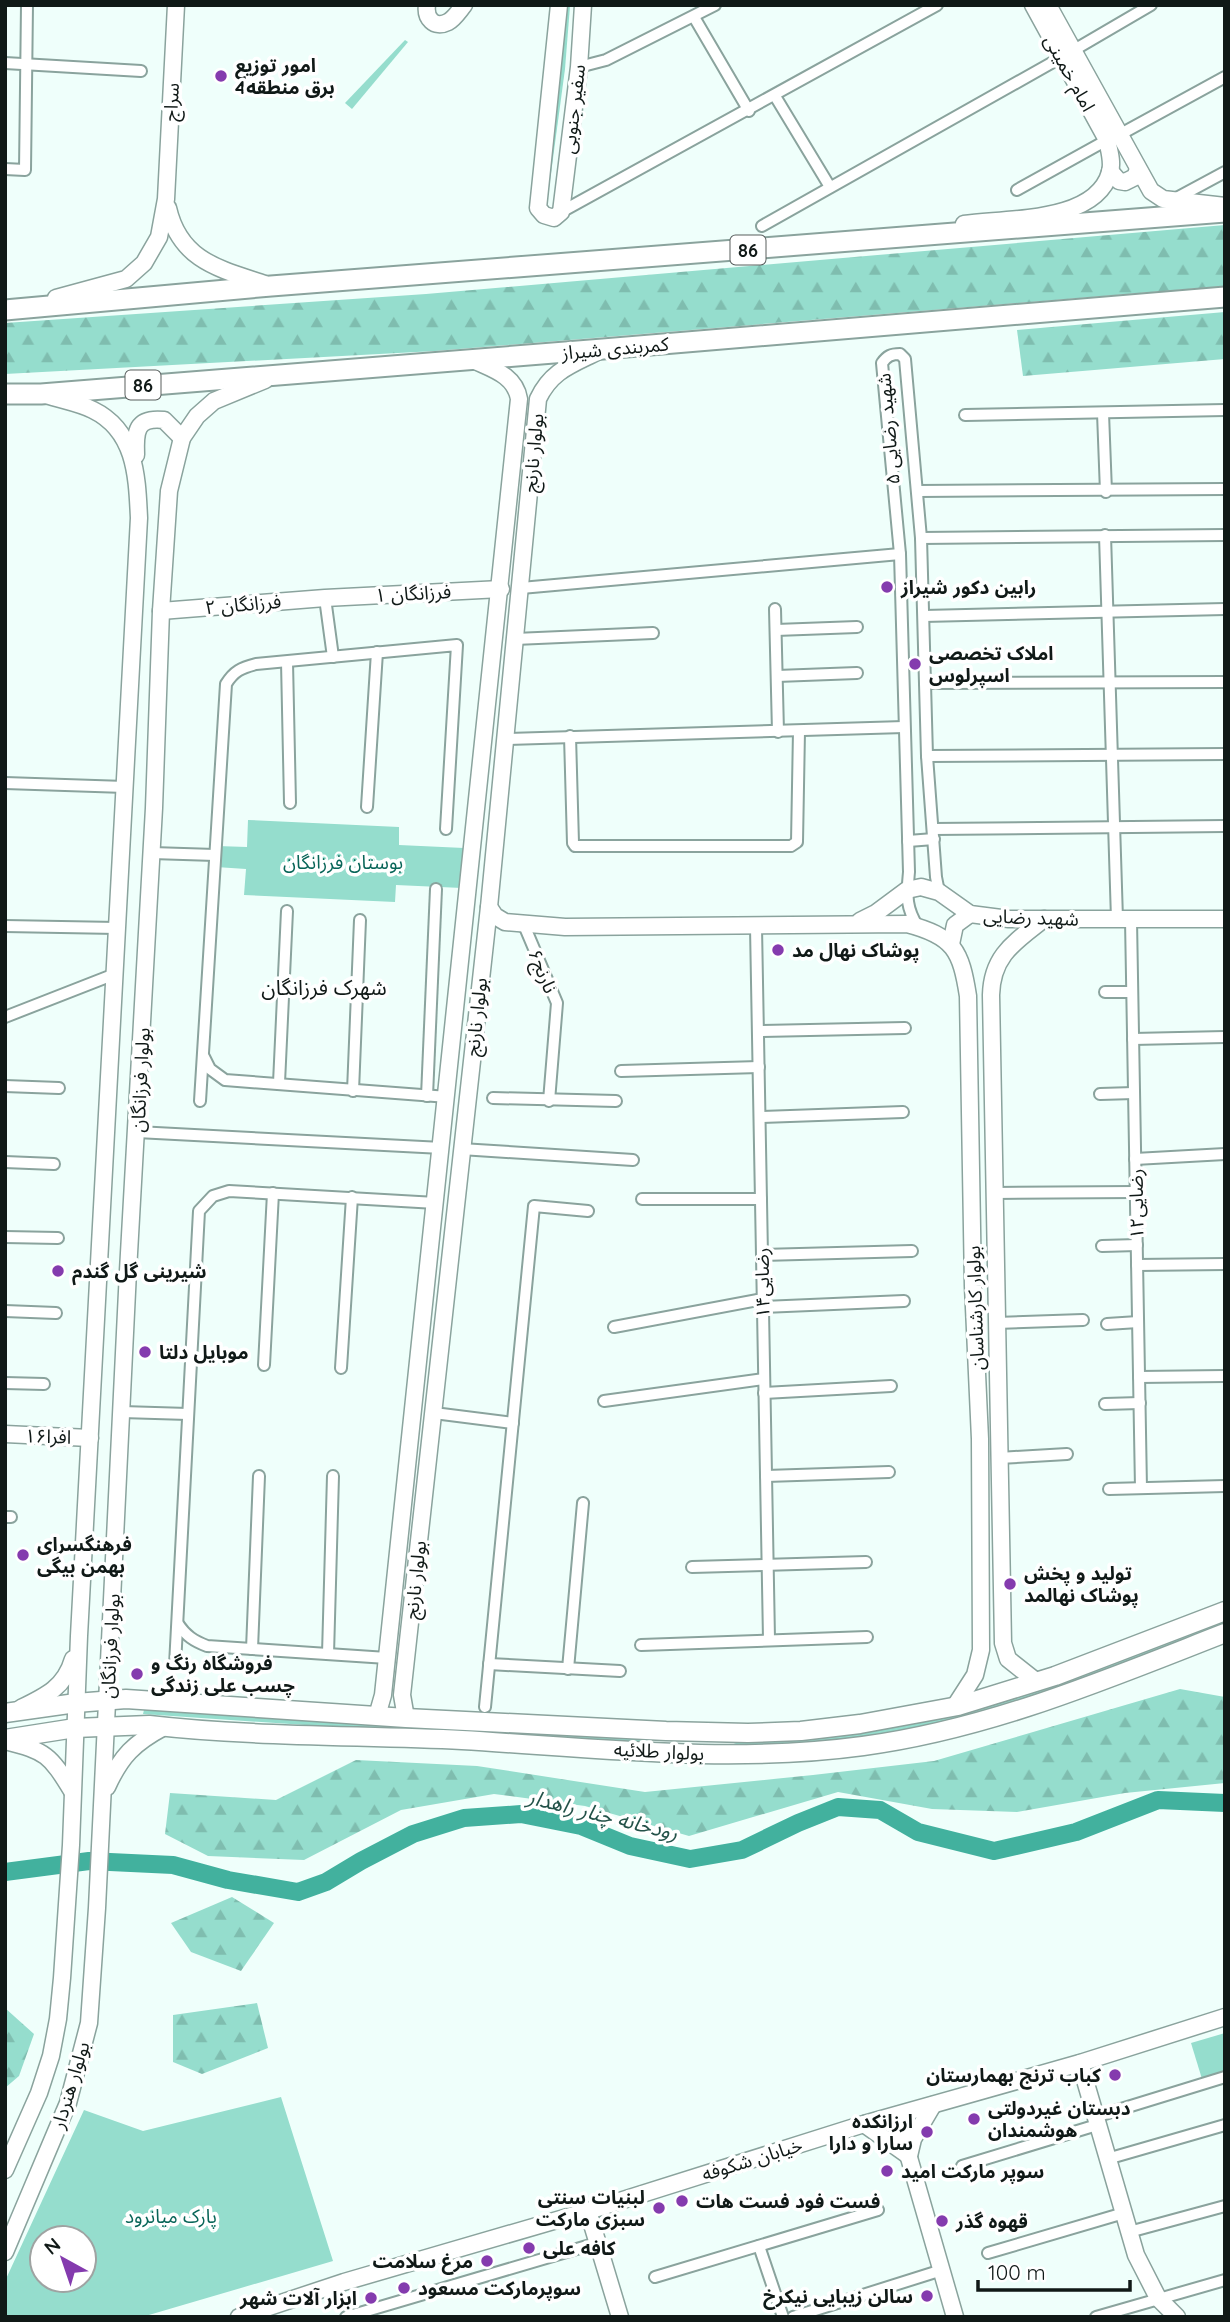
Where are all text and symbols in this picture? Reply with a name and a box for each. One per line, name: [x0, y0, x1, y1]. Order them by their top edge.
street label: امام خمینی: [1036, 30, 1101, 117]
place label: امور توزیع برق منطقه4: [235, 53, 335, 99]
street label: سفیر جنوبی: [556, 63, 590, 155]
marker: امور توزیع برق منطقه4: [213, 68, 229, 84]
street label: سراج: [158, 82, 186, 122]
road number: 86: [730, 236, 766, 264]
street label: کمربندی شیراز: [559, 331, 671, 365]
road number: 86: [125, 370, 160, 400]
street label: شهید رضایی ۵: [871, 372, 905, 486]
street label: بولوار نارنج: [518, 413, 551, 494]
place label: رابین دکور شیراز: [900, 575, 1036, 599]
street label: فرزانگان ۱: [374, 579, 452, 607]
marker: رابین دکور شیراز: [879, 579, 895, 595]
street label: فرزانگان ۲: [204, 589, 282, 619]
place label: املاک تخصصی اسپرلوس: [929, 641, 1053, 688]
marker: املاک تخصصی اسپرلوس: [907, 656, 923, 672]
park label: بوستان فرزانگان: [283, 850, 403, 874]
street label: شهید رضایی: [983, 903, 1079, 931]
place label: پوشاک نهال مد: [792, 938, 920, 963]
marker: پوشاک نهال مد: [770, 942, 786, 958]
street label: نارنج۶: [520, 945, 563, 998]
district label: شهرک فرزانگان: [261, 974, 387, 1000]
street label: بولوار نارنج: [460, 976, 495, 1058]
street label: بولوار فرزانگان: [125, 1027, 155, 1133]
street label: رضایی۱۲: [1123, 1169, 1149, 1239]
street label: بولوار کارشناسان: [961, 1245, 989, 1371]
street label: رضایی۱۴: [749, 1248, 775, 1318]
place label: شیرینی گل گندم: [72, 1259, 207, 1286]
marker: شیرینی گل گندم: [50, 1263, 66, 1279]
place label: موبایل دلتا: [159, 1340, 249, 1364]
marker: موبایل دلتا: [137, 1344, 153, 1360]
street label: ۱۶افرا: [24, 1423, 72, 1449]
place label: فرهنگسرای بهمن بیگی: [37, 1532, 132, 1578]
street label: بولوار نارنج: [399, 1539, 434, 1621]
marker: فرهنگسرای بهمن بیگی: [15, 1547, 31, 1563]
place label: تولید و پخش پوشاک نهالمد: [1024, 1561, 1139, 1608]
marker: تولید و پخش پوشاک نهالمد: [1002, 1576, 1018, 1592]
street label: بولوار فرزانگان: [95, 1593, 125, 1699]
place label: فروشگاه رنگ و چسب علی زندگی: [151, 1651, 295, 1698]
marker: فروشگاه رنگ و چسب علی زندگی: [129, 1666, 145, 1682]
street label: بولوار طلائیه: [613, 1737, 705, 1765]
water label: رودخانه چنار راهدار: [522, 1782, 681, 1847]
street label: بولوار هنردار: [45, 2039, 95, 2132]
place label: کباب ترنج بهمارستان: [926, 2063, 1101, 2090]
marker: کباب ترنج بهمارستان: [1107, 2067, 1123, 2083]
place label: دبستان غیردولتی هوشمندان: [988, 2096, 1131, 2142]
place label: ارزانکده سارا و دارا: [829, 2109, 913, 2155]
marker: دبستان غیردولتی هوشمندان: [966, 2111, 982, 2127]
marker: ارزانکده سارا و دارا: [919, 2124, 935, 2140]
street label: خیابان شکوفه: [699, 2132, 805, 2186]
place label: سوپر مارکت امید: [901, 2159, 1044, 2184]
marker: سوپر مارکت امید: [879, 2163, 895, 2179]
place label: لبنیات سنتی سبزی مارکت: [536, 2185, 645, 2231]
place label: فست فود فست هات: [696, 2189, 880, 2213]
marker: فست فود فست هات: [674, 2193, 690, 2209]
marker: لبنیات سنتی سبزی مارکت: [651, 2200, 667, 2216]
park label: پارک میانرود: [125, 2204, 217, 2229]
place label: قهوه گذر: [955, 2209, 1028, 2233]
marker: قهوه گذر: [934, 2213, 950, 2229]
north arrow: [28, 2224, 98, 2294]
text: N: [39, 2232, 65, 2260]
place label: کافه علی: [543, 2236, 616, 2260]
marker: کافه علی: [521, 2240, 537, 2256]
scale bar: [978, 2248, 1130, 2292]
place label: مرغ سلامت: [373, 2249, 473, 2275]
marker: مرغ سلامت: [479, 2253, 495, 2269]
text: 100 m: [988, 2259, 1046, 2285]
place label: سوپرمارکت مسعود: [418, 2276, 581, 2301]
marker: سوپرمارکت مسعود: [396, 2280, 412, 2296]
place label: سالن زیبایی نیکرخ: [763, 2284, 913, 2310]
place label: ابزار آلات شهر: [239, 2286, 357, 2310]
marker: سالن زیبایی نیکرخ: [919, 2288, 935, 2304]
marker: ابزار آلات شهر: [363, 2290, 379, 2306]

